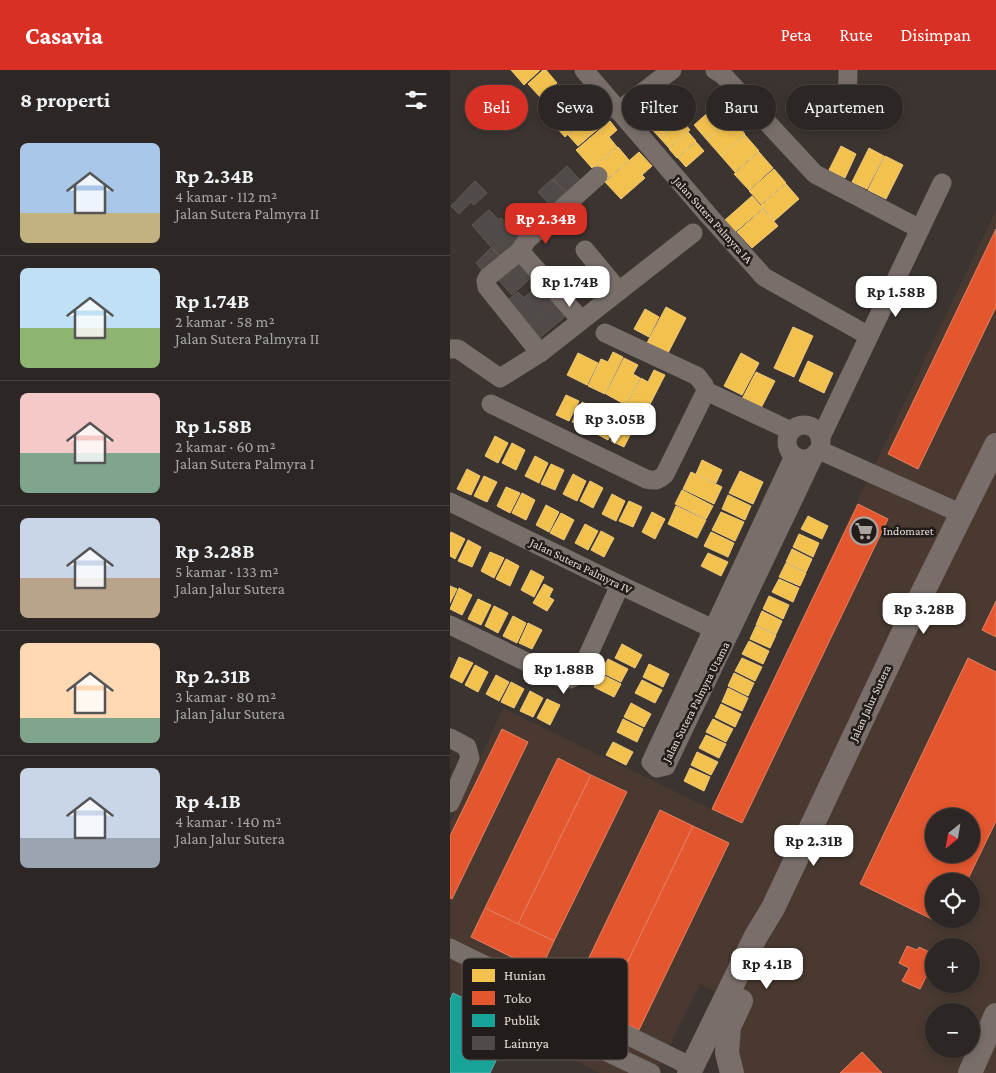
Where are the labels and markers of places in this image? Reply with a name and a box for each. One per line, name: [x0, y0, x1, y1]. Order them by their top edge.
pin: Rp 2.34B: [494, 202, 598, 245]
pin: Rp 1.74B: [518, 266, 622, 308]
pin: Rp 1.58B: [844, 276, 948, 318]
pin: Rp 3.05B: [563, 402, 667, 445]
supermarket icon: Indomaret: [849, 516, 879, 546]
place label: Indomaret: [883, 524, 935, 538]
pin: Rp 3.28B: [872, 592, 976, 635]
pin: Rp 1.88B: [512, 652, 616, 695]
pin: Rp 2.31B: [762, 824, 866, 867]
pin: Rp 4.1B: [721, 948, 813, 990]

